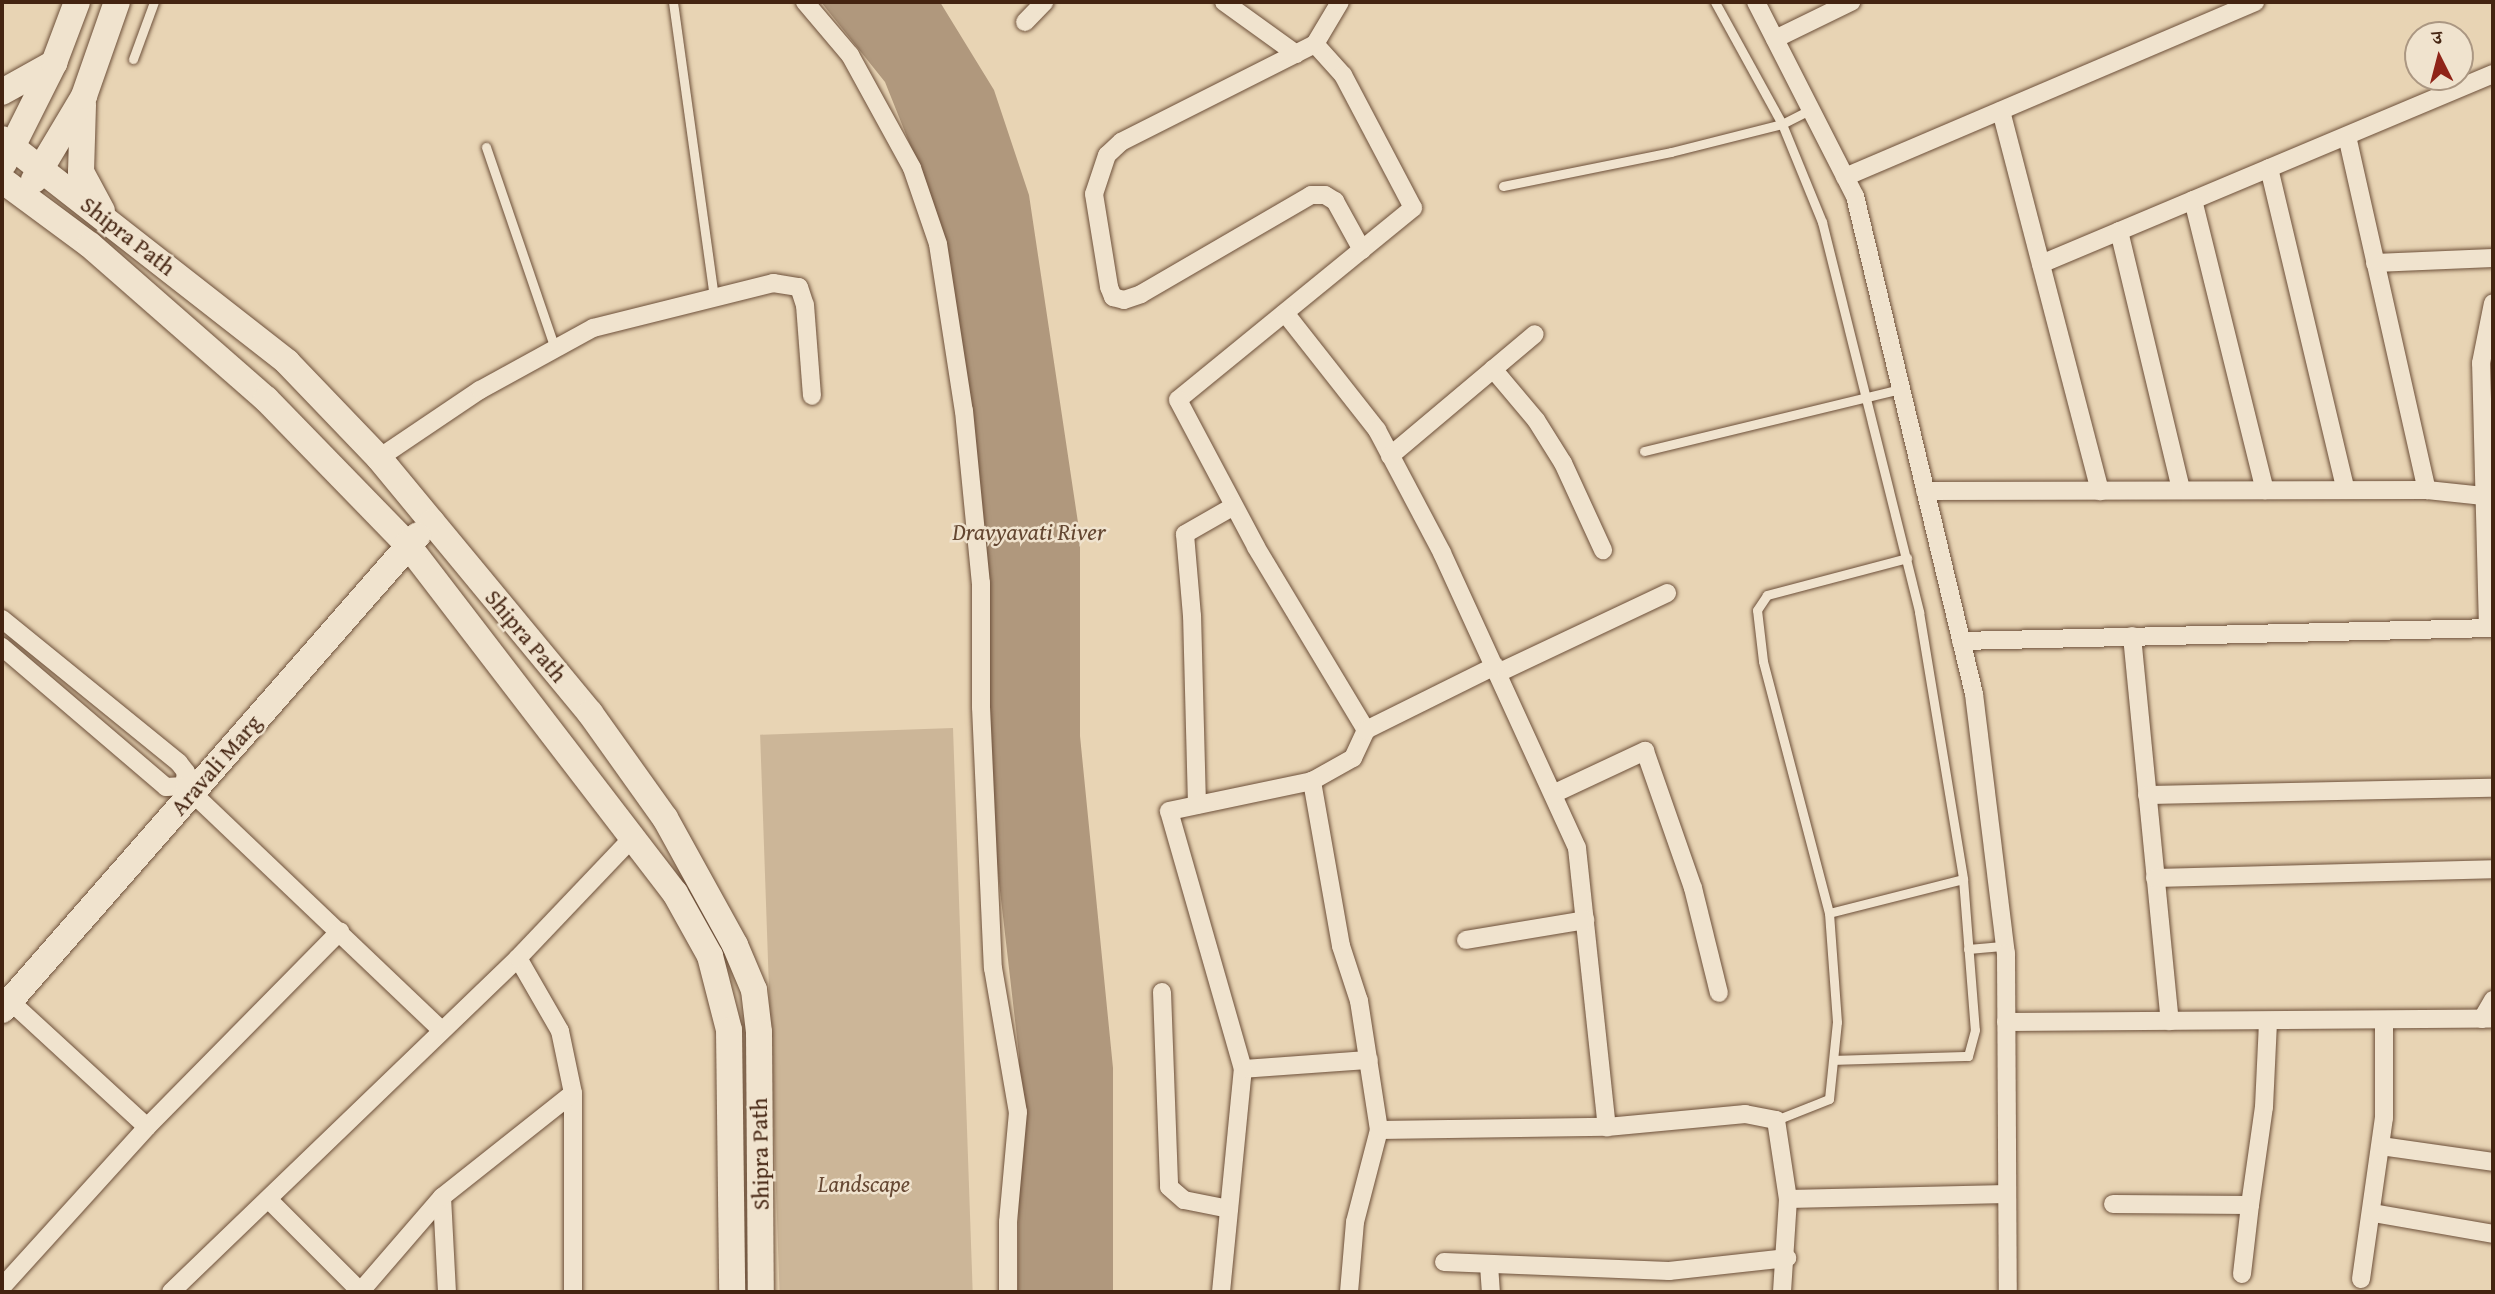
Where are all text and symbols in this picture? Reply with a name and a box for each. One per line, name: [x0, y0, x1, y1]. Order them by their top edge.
north arrow: [2404, 21, 2474, 91]
text: उ: [2431, 23, 2443, 52]
street label: Shipra Path: [75, 191, 181, 281]
water label: Dravyavati River: [952, 518, 1106, 546]
street label: Shipra Path: [479, 584, 573, 688]
street label: Aravali Marg: [165, 709, 267, 821]
street label: Shipra Path: [745, 1098, 775, 1210]
park label: Landscape: [818, 1170, 910, 1198]

